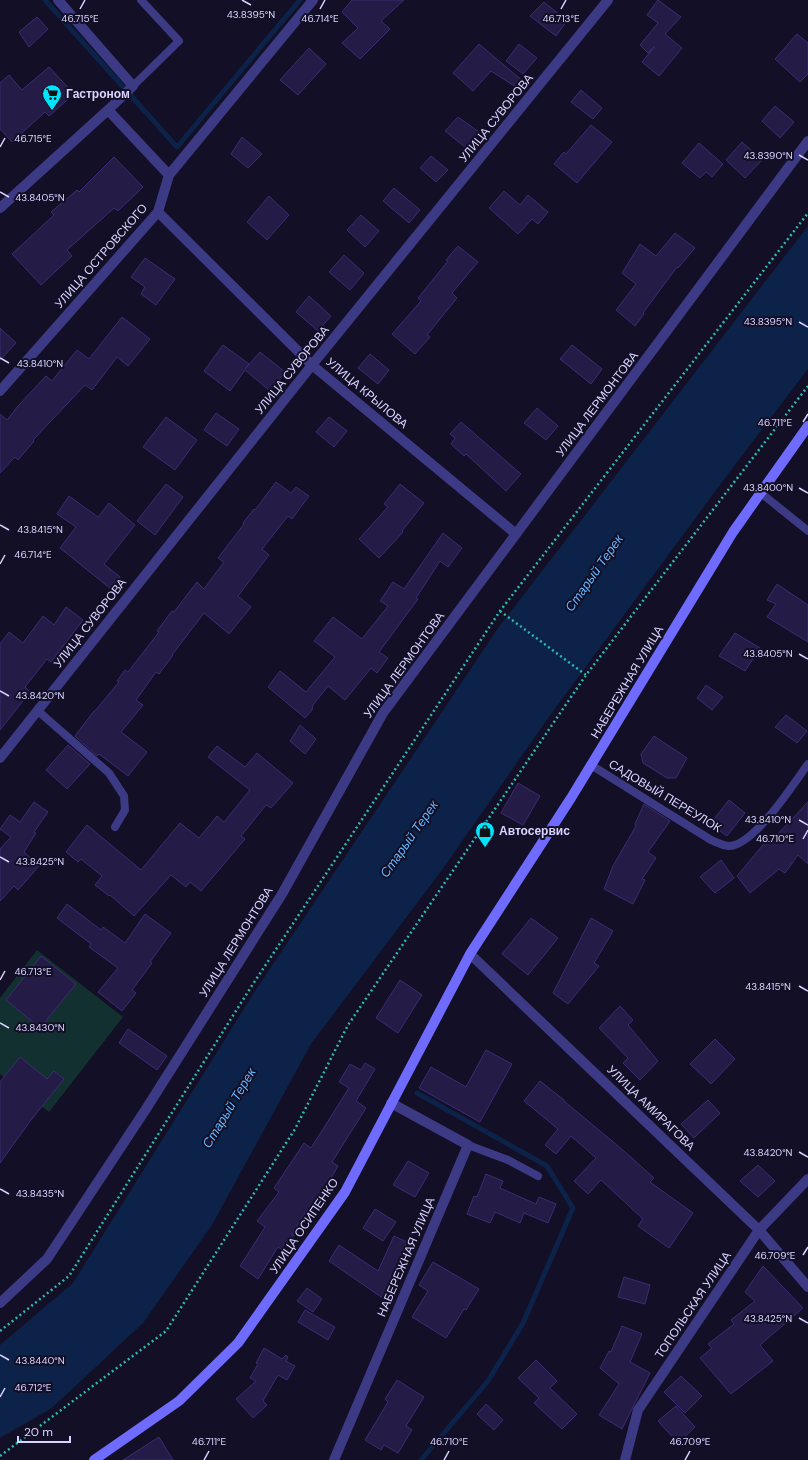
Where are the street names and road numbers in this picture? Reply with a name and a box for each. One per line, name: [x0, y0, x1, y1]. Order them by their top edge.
street label: УЛИЦА СУВОРОВА: [455, 70, 537, 166]
street label: УЛИЦА ОСТРОВСКОГО: [51, 200, 151, 312]
street label: УЛИЦА СУВОРОВА: [251, 322, 333, 418]
street label: УЛИЦА ЛЕРМОНТОВА: [552, 348, 642, 460]
street label: УЛИЦА КРЫЛОВА: [323, 354, 411, 432]
street label: УЛИЦА СУВОРОВА: [50, 575, 130, 671]
street label: УЛИЦА ЛЕРМОНТОВА: [360, 609, 448, 721]
street label: НАБЕРЕЖНАЯ УЛИЦА: [587, 623, 667, 741]
street label: САДОВЫЙ ПЕРЕУЛОК: [606, 756, 724, 836]
street label: УЛИЦА ЛЕРМОНТОВА: [195, 884, 277, 1000]
street label: УЛИЦА АМИРАГОВА: [604, 1062, 698, 1154]
street label: УЛИЦА ОСИПЕНКО: [266, 1175, 342, 1277]
street label: НАБЕРЕЖНАЯ УЛИЦА: [373, 1195, 439, 1319]
street label: ТОПОЛЬСКАЯ УЛИЦА: [651, 1248, 735, 1362]

